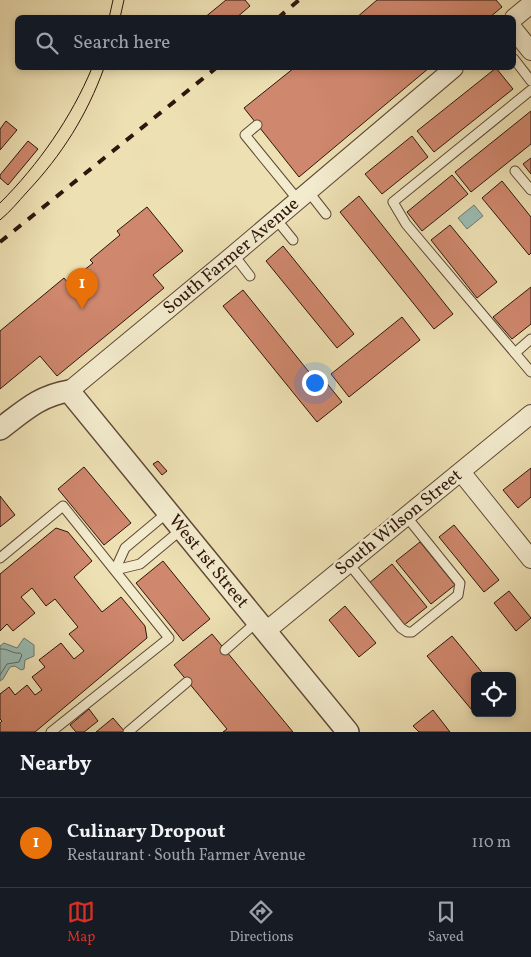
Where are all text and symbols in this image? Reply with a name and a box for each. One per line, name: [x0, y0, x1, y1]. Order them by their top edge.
search box: [15, 15, 516, 70]
icon: search: [33, 29, 61, 57]
text: Search here: [73, 30, 170, 56]
street label: South Farmer Avenue: [158, 192, 305, 321]
pin: 1: [66, 268, 98, 309]
your location: [302, 370, 328, 396]
street label: South Wilson Street: [330, 464, 468, 582]
street label: West 1st Street: [162, 509, 254, 614]
map controls: [471, 672, 516, 717]
button: locate: [471, 672, 516, 717]
text: Nearby: [20, 750, 91, 779]
text: Culinary Dropout: [67, 819, 225, 845]
text: 1: [33, 832, 39, 854]
text: 110 m: [472, 832, 511, 854]
text: Restaurant · South Farmer Avenue: [67, 845, 306, 867]
tab: Map: [67, 898, 95, 947]
tab: Directions: [229, 898, 294, 947]
tab: Saved: [428, 898, 464, 947]

